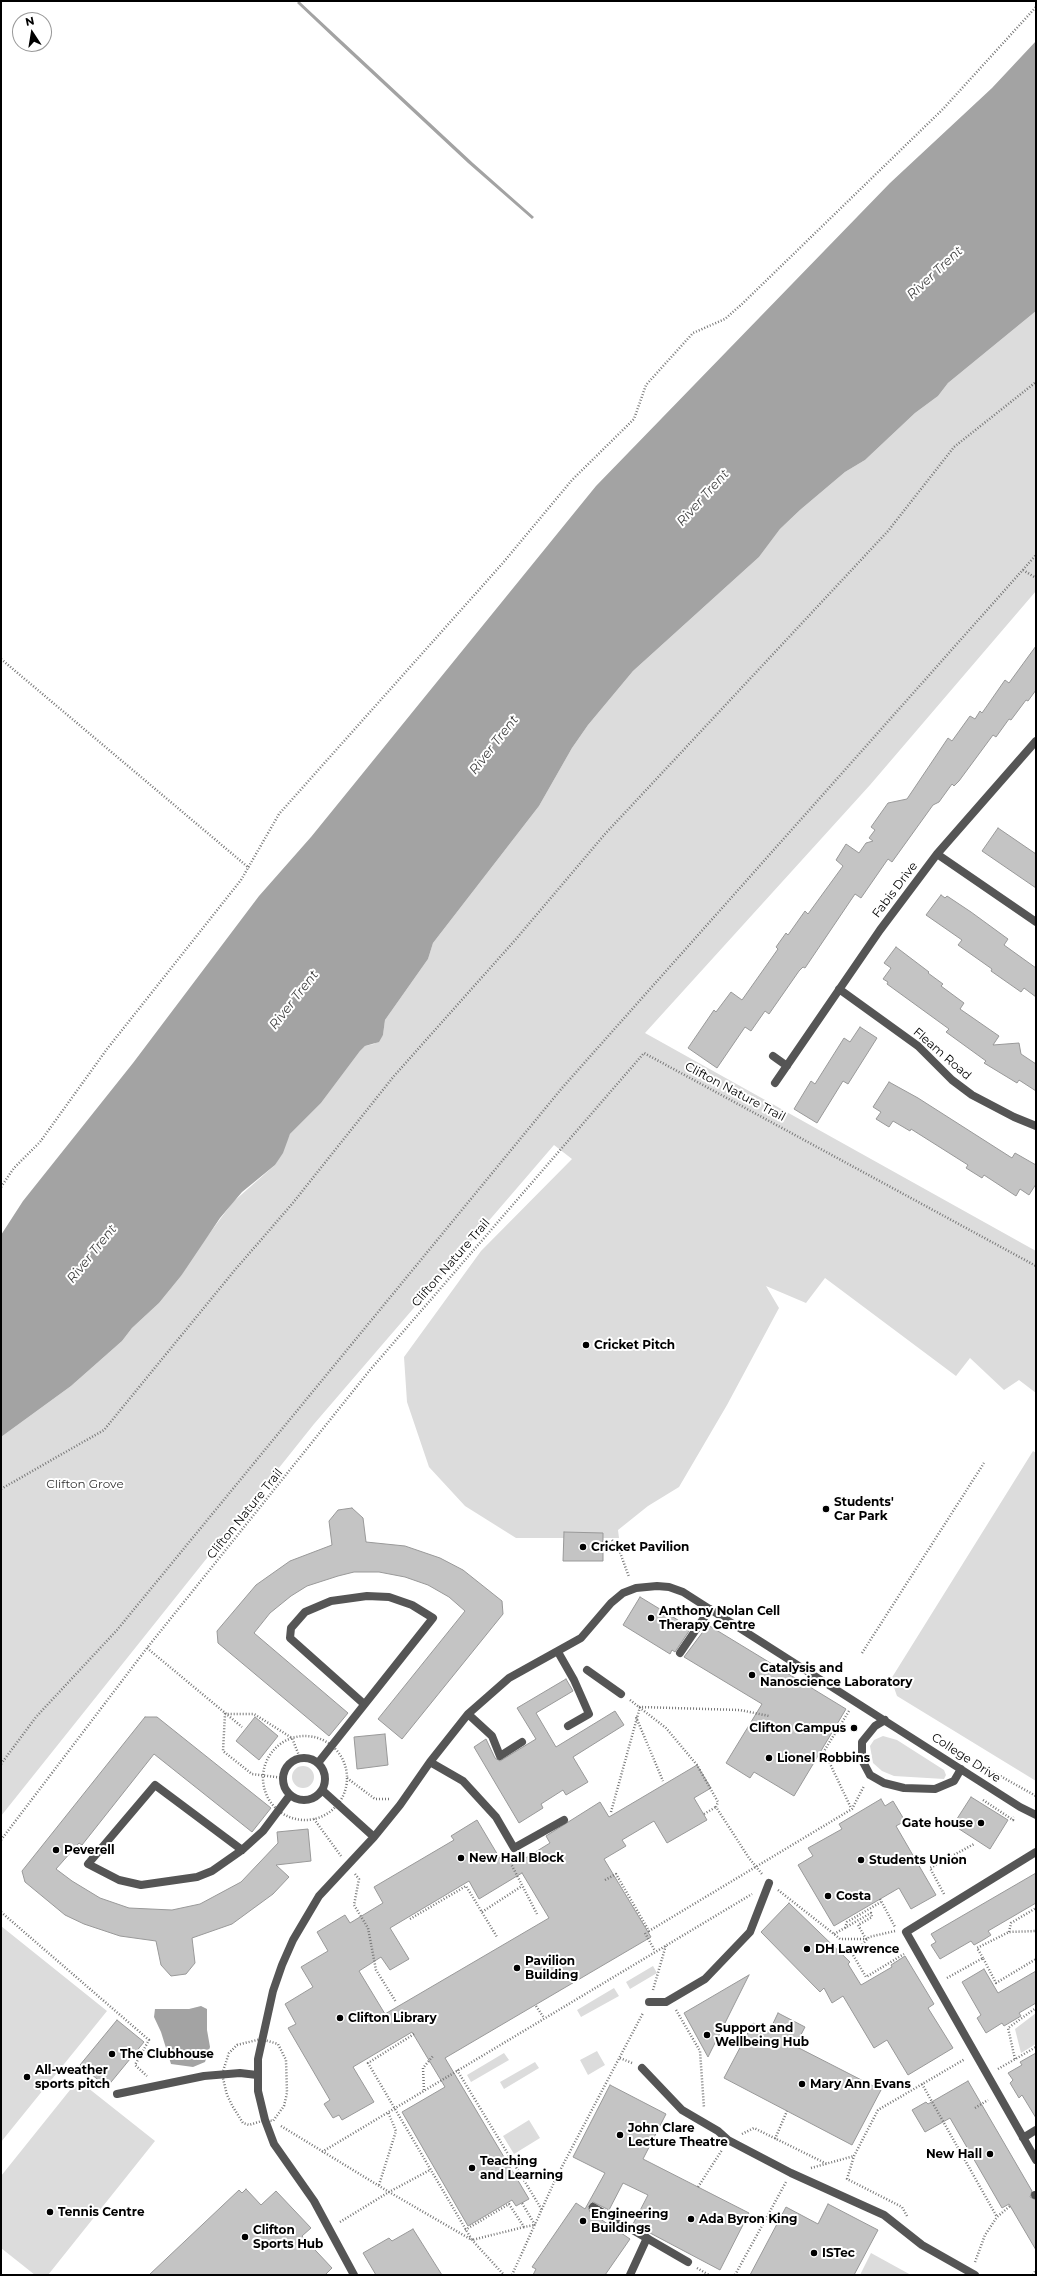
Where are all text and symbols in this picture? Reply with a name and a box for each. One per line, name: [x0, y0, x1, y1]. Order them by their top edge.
north arrow: [12, 12, 52, 52]
text: N: [24, 13, 36, 29]
water label: River Trent: [904, 243, 966, 303]
water label: River Trent: [674, 467, 732, 529]
water label: River Trent: [466, 712, 522, 778]
street label: Fabis Drive: [869, 859, 921, 921]
water label: River Trent: [266, 967, 322, 1033]
street label: Fleam Road: [910, 1025, 974, 1083]
street label: Clifton Nature Trail: [682, 1059, 788, 1125]
street label: Clifton Nature Trail: [409, 1216, 493, 1310]
water label: River Trent: [64, 1222, 120, 1286]
place label: Cricket Pitch: [594, 1338, 675, 1352]
marker: Cricket Pitch: [581, 1340, 591, 1350]
street label: Clifton Nature Trail: [204, 1466, 286, 1562]
park label: Clifton Grove: [46, 1477, 124, 1491]
place label: Students' Car Park: [834, 1495, 894, 1523]
marker: Students' Car Park: [821, 1504, 831, 1514]
place label: Cricket Pavilion: [591, 1540, 689, 1554]
marker: Cricket Pavilion: [578, 1542, 588, 1552]
place label: Anthony Nolan Cell Therapy Centre: [659, 1604, 780, 1632]
marker: Anthony Nolan Cell Therapy Centre: [646, 1613, 656, 1623]
place label: Catalysis and Nanoscience Laboratory: [760, 1661, 912, 1689]
marker: Catalysis and Nanoscience Laboratory: [747, 1670, 757, 1680]
place label: Clifton Campus: [749, 1721, 846, 1735]
marker: Clifton Campus: [849, 1723, 859, 1733]
street label: College Drive: [929, 1730, 1003, 1786]
place label: Lionel Robbins: [777, 1751, 870, 1765]
marker: Lionel Robbins: [764, 1753, 774, 1763]
place label: Gate house: [902, 1816, 973, 1830]
marker: Gate house: [976, 1818, 986, 1828]
place label: Peverell: [64, 1843, 115, 1857]
marker: Peverell: [51, 1845, 61, 1855]
place label: New Hall Block: [469, 1851, 564, 1865]
marker: New Hall Block: [456, 1853, 466, 1863]
place label: Students Union: [869, 1853, 967, 1867]
marker: Students Union: [856, 1855, 866, 1865]
place label: Costa: [836, 1889, 871, 1903]
marker: Costa: [823, 1891, 833, 1901]
place label: DH Lawrence: [815, 1942, 899, 1956]
marker: DH Lawrence: [802, 1944, 812, 1954]
place label: Pavilion Building: [525, 1954, 578, 1982]
marker: Pavilion Building: [512, 1963, 522, 1973]
place label: Clifton Library: [348, 2011, 437, 2025]
marker: Clifton Library: [335, 2013, 345, 2023]
place label: Support and Wellbeing Hub: [715, 2021, 809, 2049]
marker: Support and Wellbeing Hub: [702, 2030, 712, 2040]
place label: The Clubhouse: [120, 2047, 214, 2061]
marker: The Clubhouse: [107, 2049, 117, 2059]
place label: All-weather sports pitch: [35, 2063, 110, 2091]
marker: All-weather sports pitch: [22, 2072, 32, 2082]
place label: Mary Ann Evans: [810, 2077, 911, 2091]
marker: Mary Ann Evans: [797, 2079, 807, 2089]
place label: John Clare Lecture Theatre: [628, 2121, 728, 2149]
marker: John Clare Lecture Theatre: [615, 2130, 625, 2140]
place label: New Hall: [926, 2147, 982, 2161]
marker: New Hall: [985, 2149, 995, 2159]
place label: Teaching and Learning: [480, 2154, 563, 2182]
marker: Teaching and Learning: [467, 2163, 477, 2173]
place label: Tennis Centre: [58, 2205, 144, 2219]
marker: Tennis Centre: [45, 2207, 55, 2217]
place label: Engineering Buildings: [591, 2207, 668, 2235]
place label: Ada Byron King: [699, 2212, 797, 2226]
marker: Ada Byron King: [686, 2214, 696, 2224]
marker: Engineering Buildings: [578, 2216, 588, 2226]
place label: Clifton Sports Hub: [253, 2223, 323, 2251]
marker: Clifton Sports Hub: [240, 2232, 250, 2242]
place label: ISTec: [822, 2246, 855, 2260]
marker: ISTec: [809, 2248, 819, 2258]

